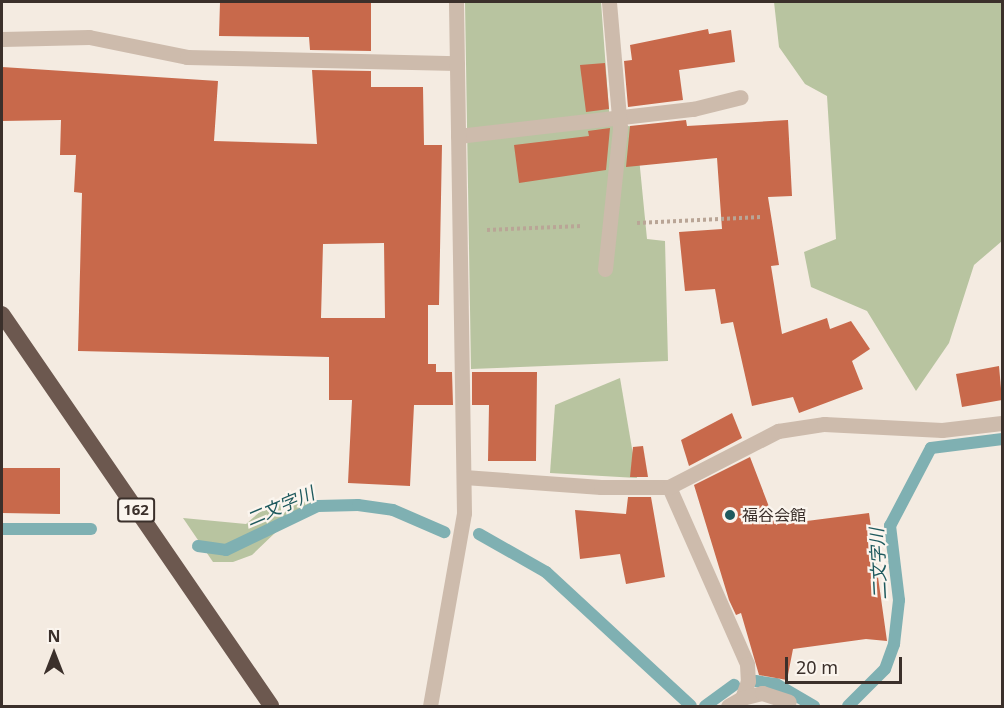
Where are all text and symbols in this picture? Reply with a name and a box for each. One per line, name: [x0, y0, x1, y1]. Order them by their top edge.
water label: 二文字川: [243, 482, 317, 530]
road number: 162: [116, 498, 156, 522]
place label: 福谷会館: [742, 505, 806, 525]
marker: 福谷会館: [723, 508, 737, 522]
water label: 二文字川: [865, 527, 891, 601]
north arrow: [24, 624, 84, 684]
text: N: [47, 625, 61, 647]
scale bar: [788, 645, 905, 683]
text: 20 m: [796, 655, 838, 679]

